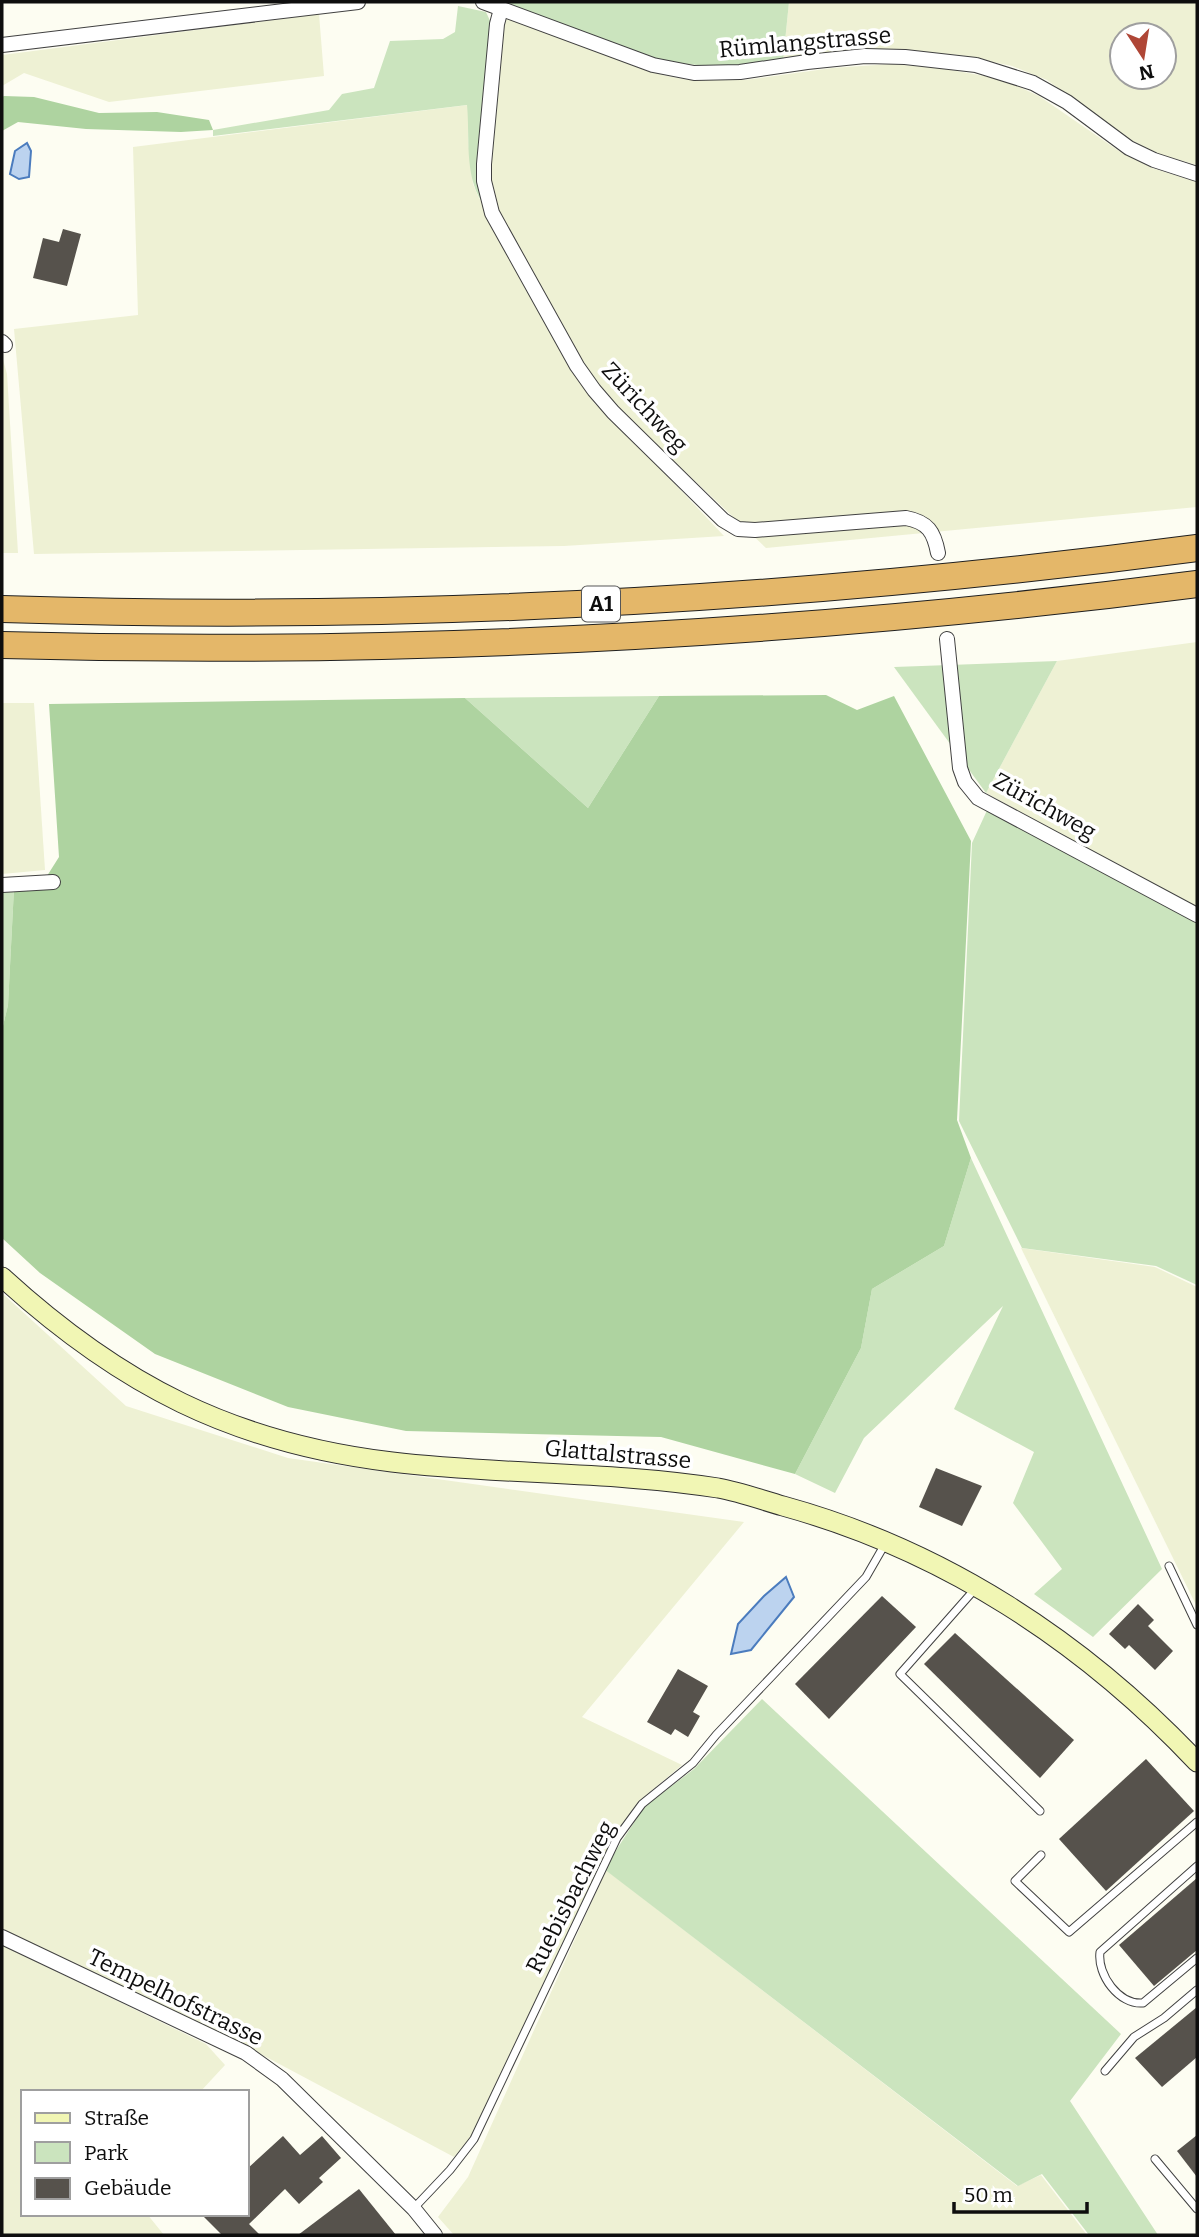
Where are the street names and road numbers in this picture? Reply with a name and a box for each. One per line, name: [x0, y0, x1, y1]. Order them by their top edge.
street label: Rümlangstrasse: [718, 21, 892, 63]
street label: Zürichweg: [596, 356, 694, 458]
road number: A1: [582, 586, 620, 622]
street label: Zürichweg: [989, 766, 1101, 846]
street label: Glattalstrasse: [544, 1434, 692, 1474]
street label: Ruebisbachweg: [520, 1816, 620, 1978]
street label: Tempelhofstrasse: [84, 1943, 268, 2051]

